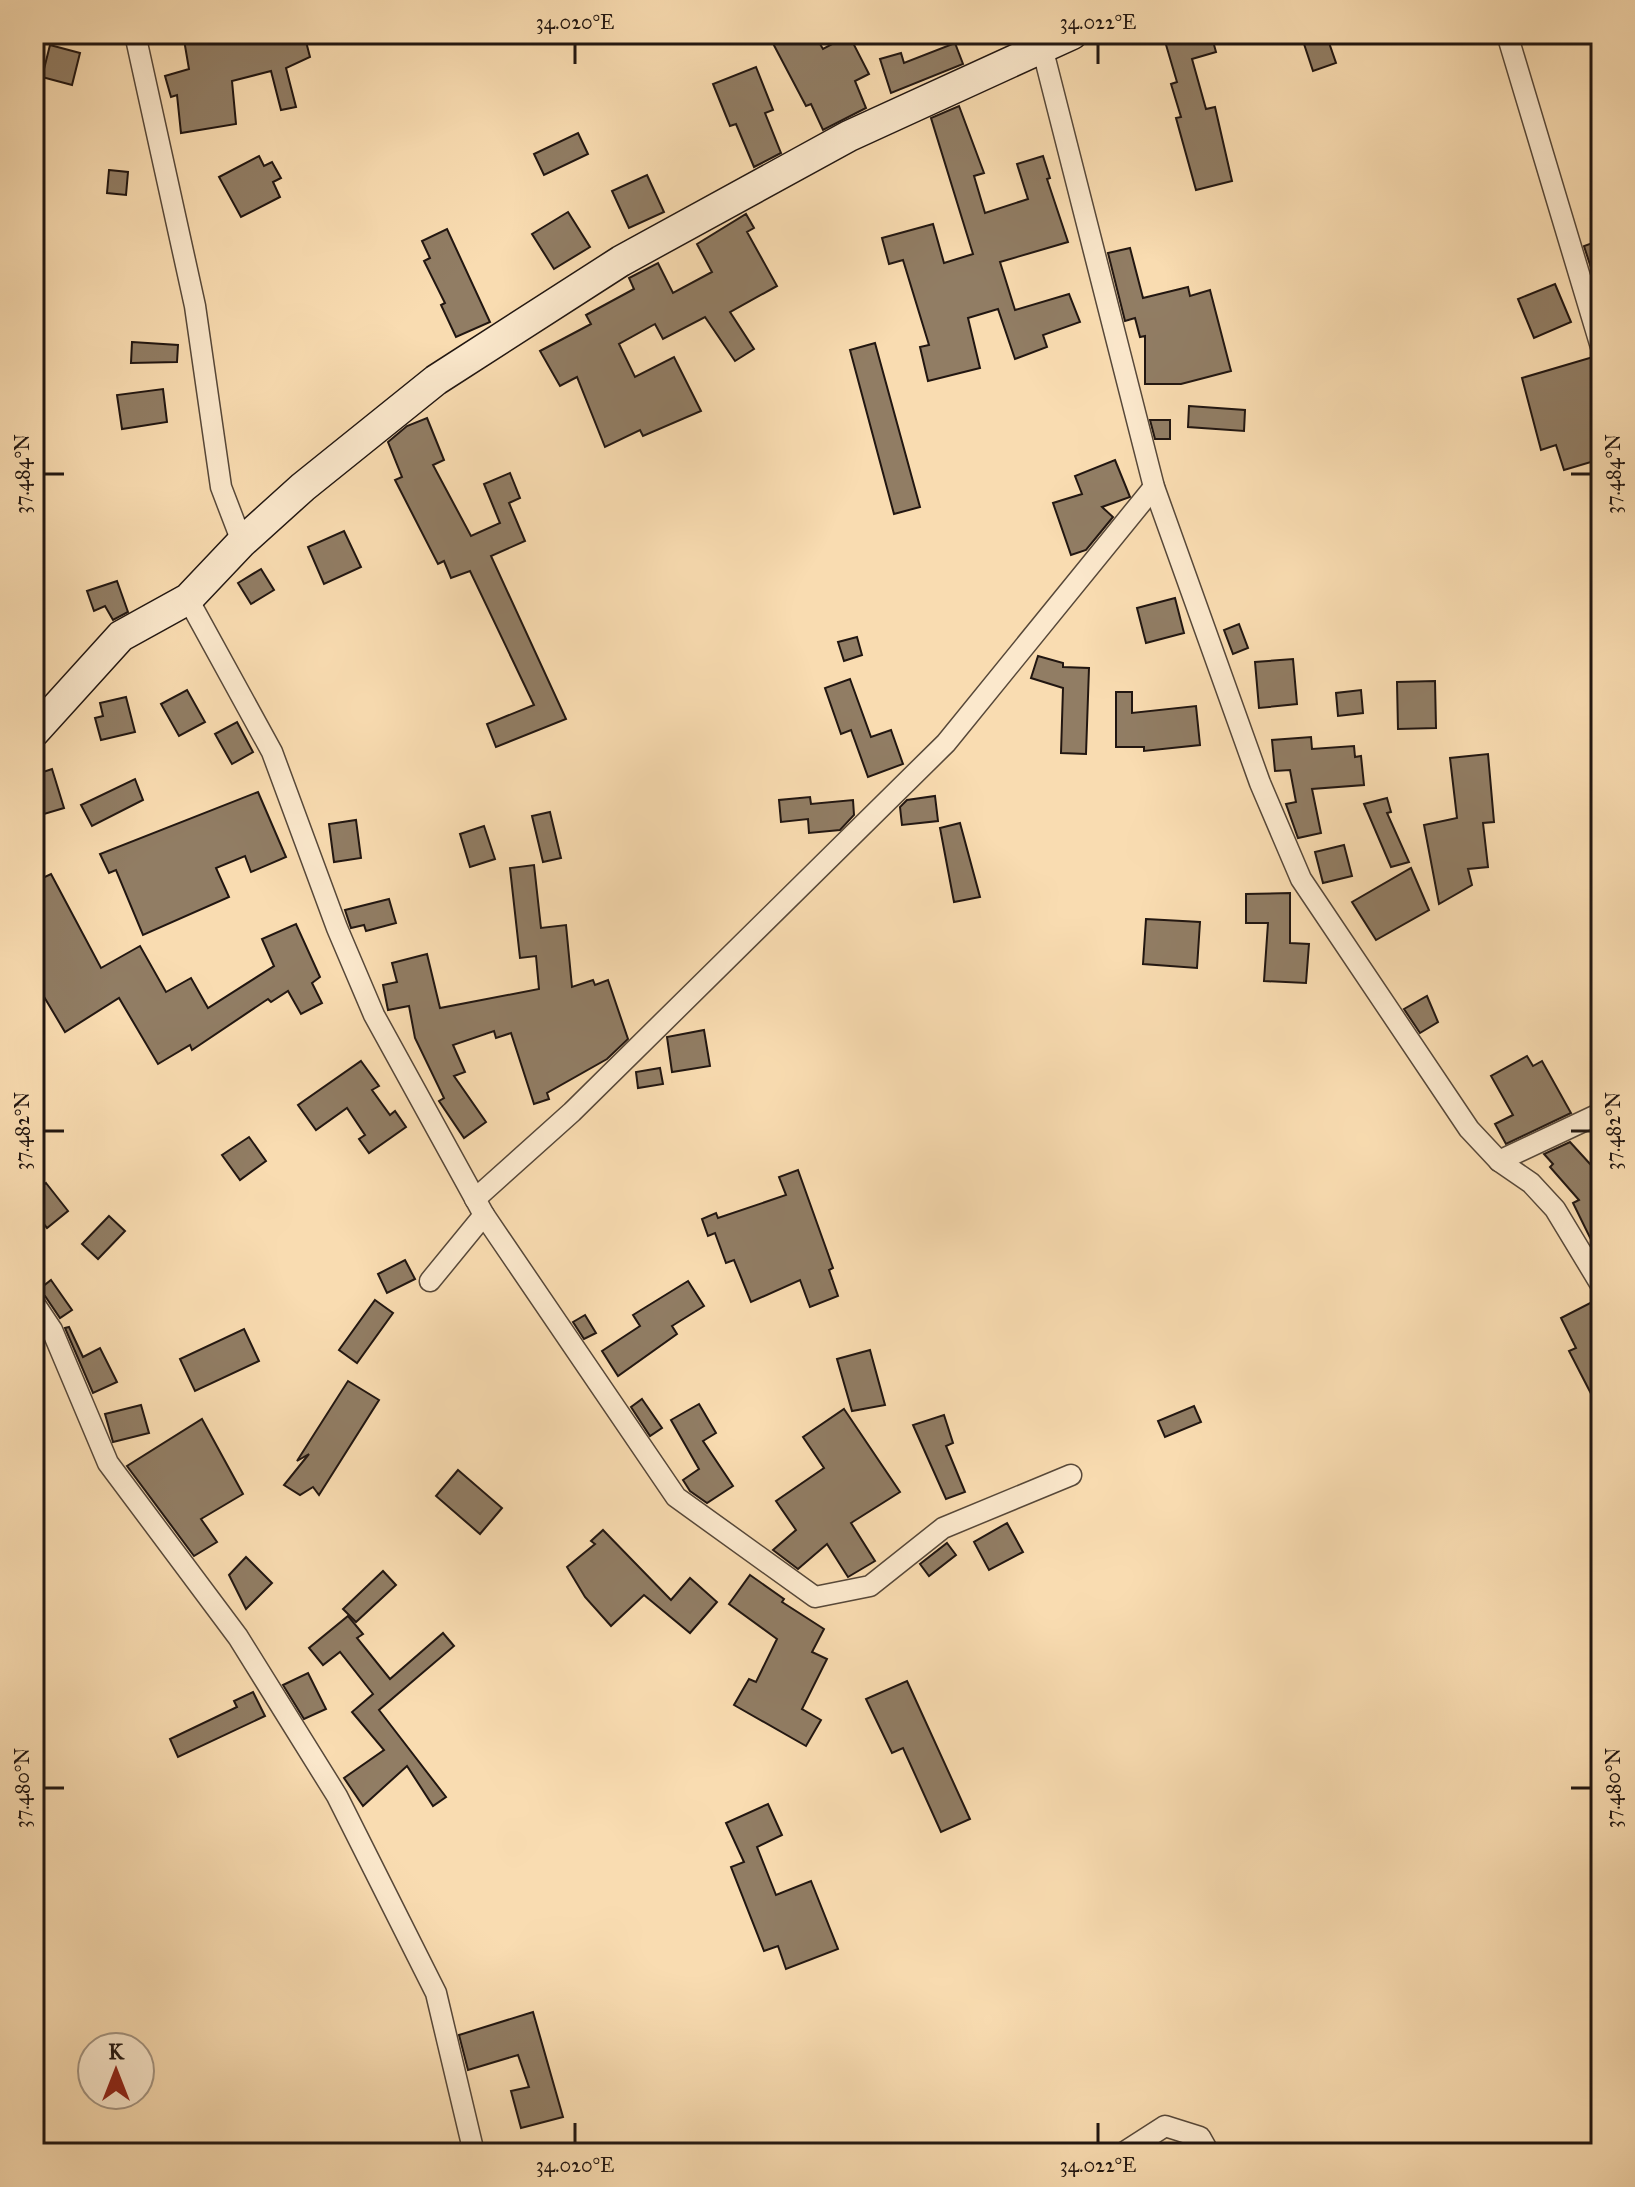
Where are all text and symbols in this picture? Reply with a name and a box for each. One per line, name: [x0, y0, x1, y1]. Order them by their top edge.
text: 34.020°E: [536, 10, 614, 34]
text: 34.022°E: [1060, 10, 1136, 34]
text: 37.484°N: [10, 434, 34, 514]
text: 37.484°N: [1601, 434, 1625, 514]
text: 37.482°N: [10, 1092, 34, 1170]
text: 37.482°N: [1601, 1092, 1625, 1170]
text: 37.480°N: [10, 1748, 34, 1828]
text: 37.480°N: [1601, 1748, 1625, 1828]
north arrow: [76, 2031, 156, 2111]
text: K: [108, 2038, 125, 2065]
text: 34.020°E: [536, 2153, 614, 2177]
text: 34.022°E: [1060, 2153, 1136, 2177]

